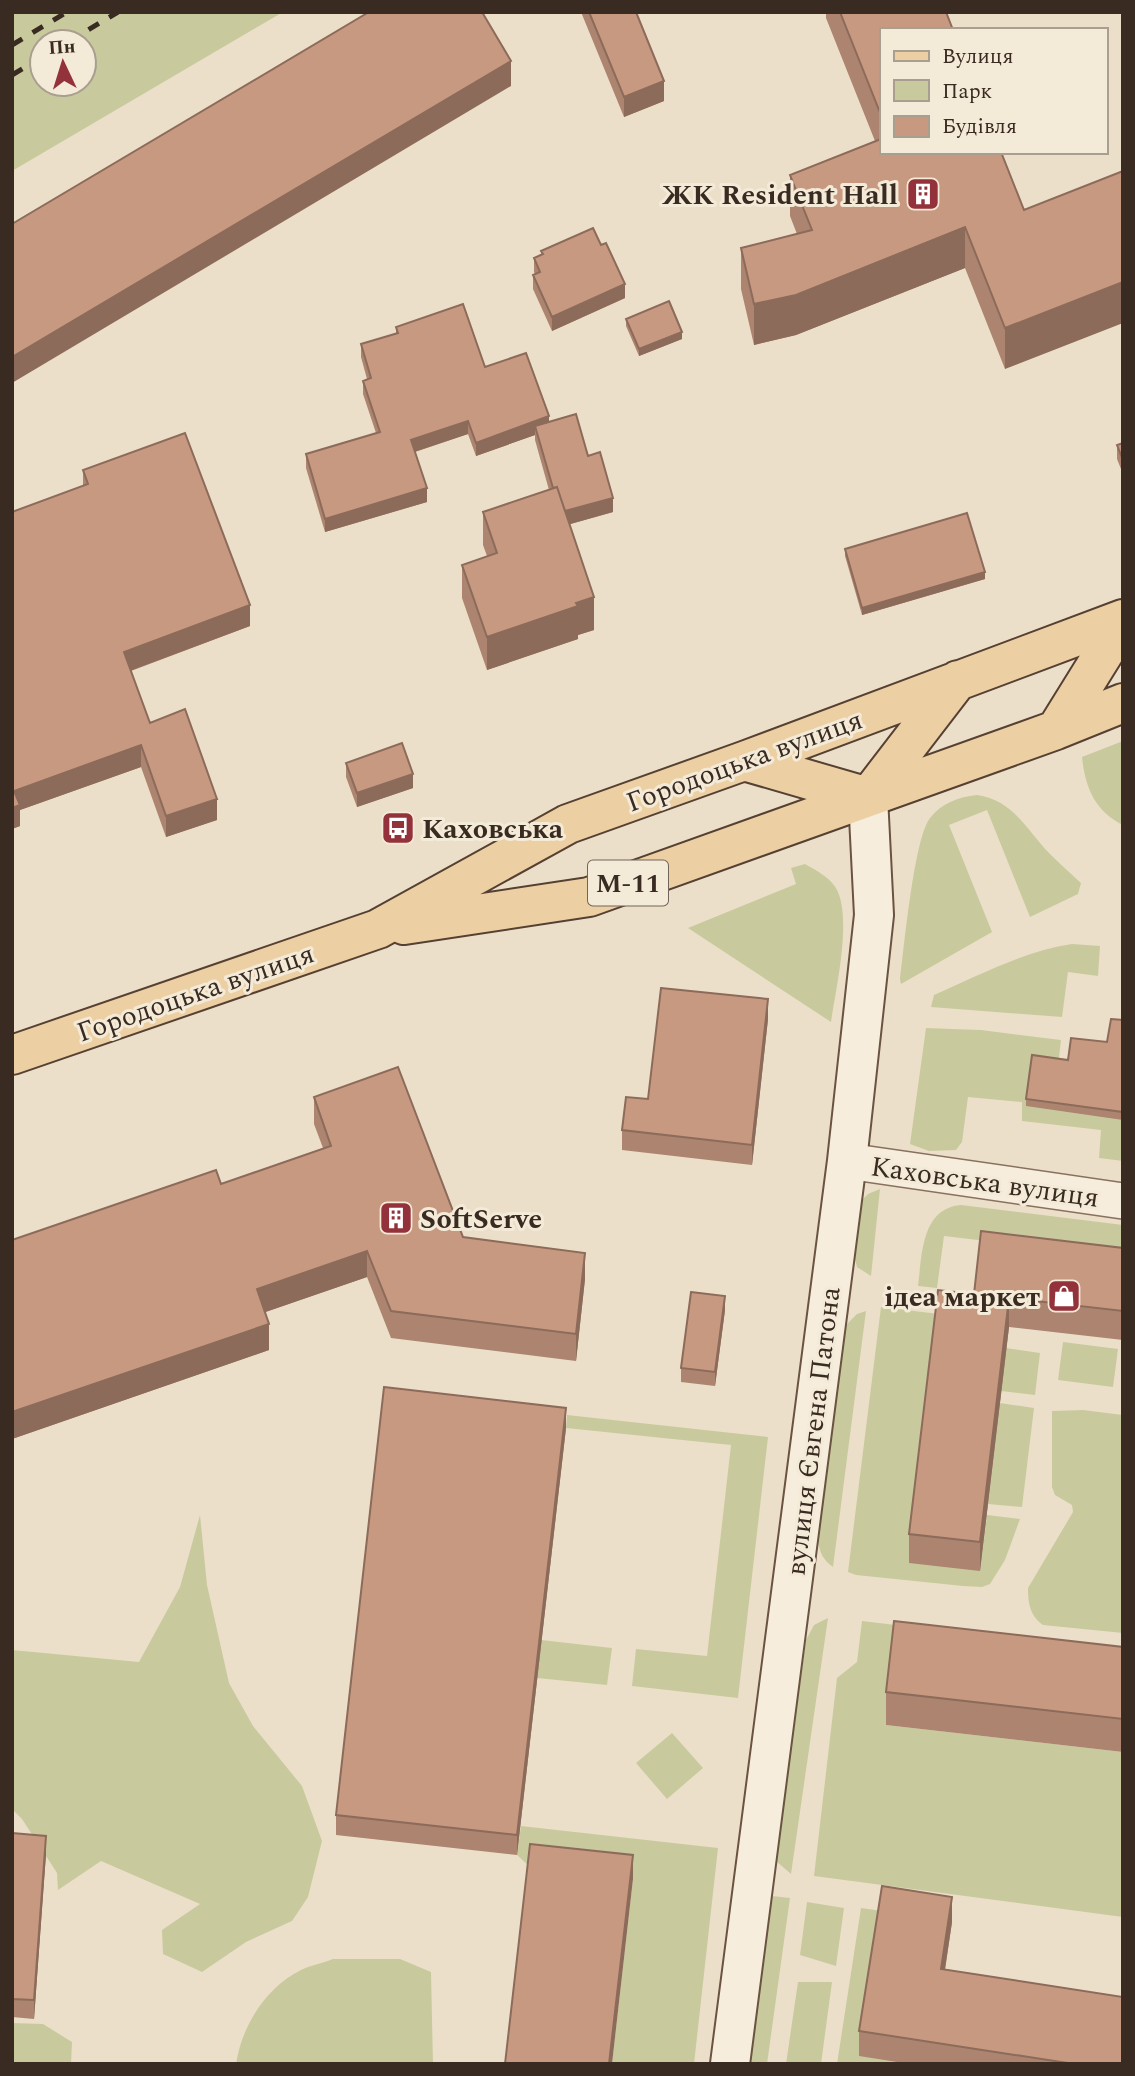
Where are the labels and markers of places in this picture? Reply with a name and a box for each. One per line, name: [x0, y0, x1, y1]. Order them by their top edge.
place label: ЖК Resident Hall: [662, 174, 898, 217]
building icon: ЖК Resident Hall: [904, 175, 942, 213]
place label: Каховська: [422, 808, 564, 851]
bus stop icon: Каховська: [379, 809, 417, 847]
place label: SoftServe: [420, 1198, 542, 1241]
building icon: SoftServe: [377, 1199, 415, 1237]
place label: ідеа маркет: [884, 1276, 1040, 1319]
shop icon: ідеа маркет: [1045, 1277, 1083, 1315]

